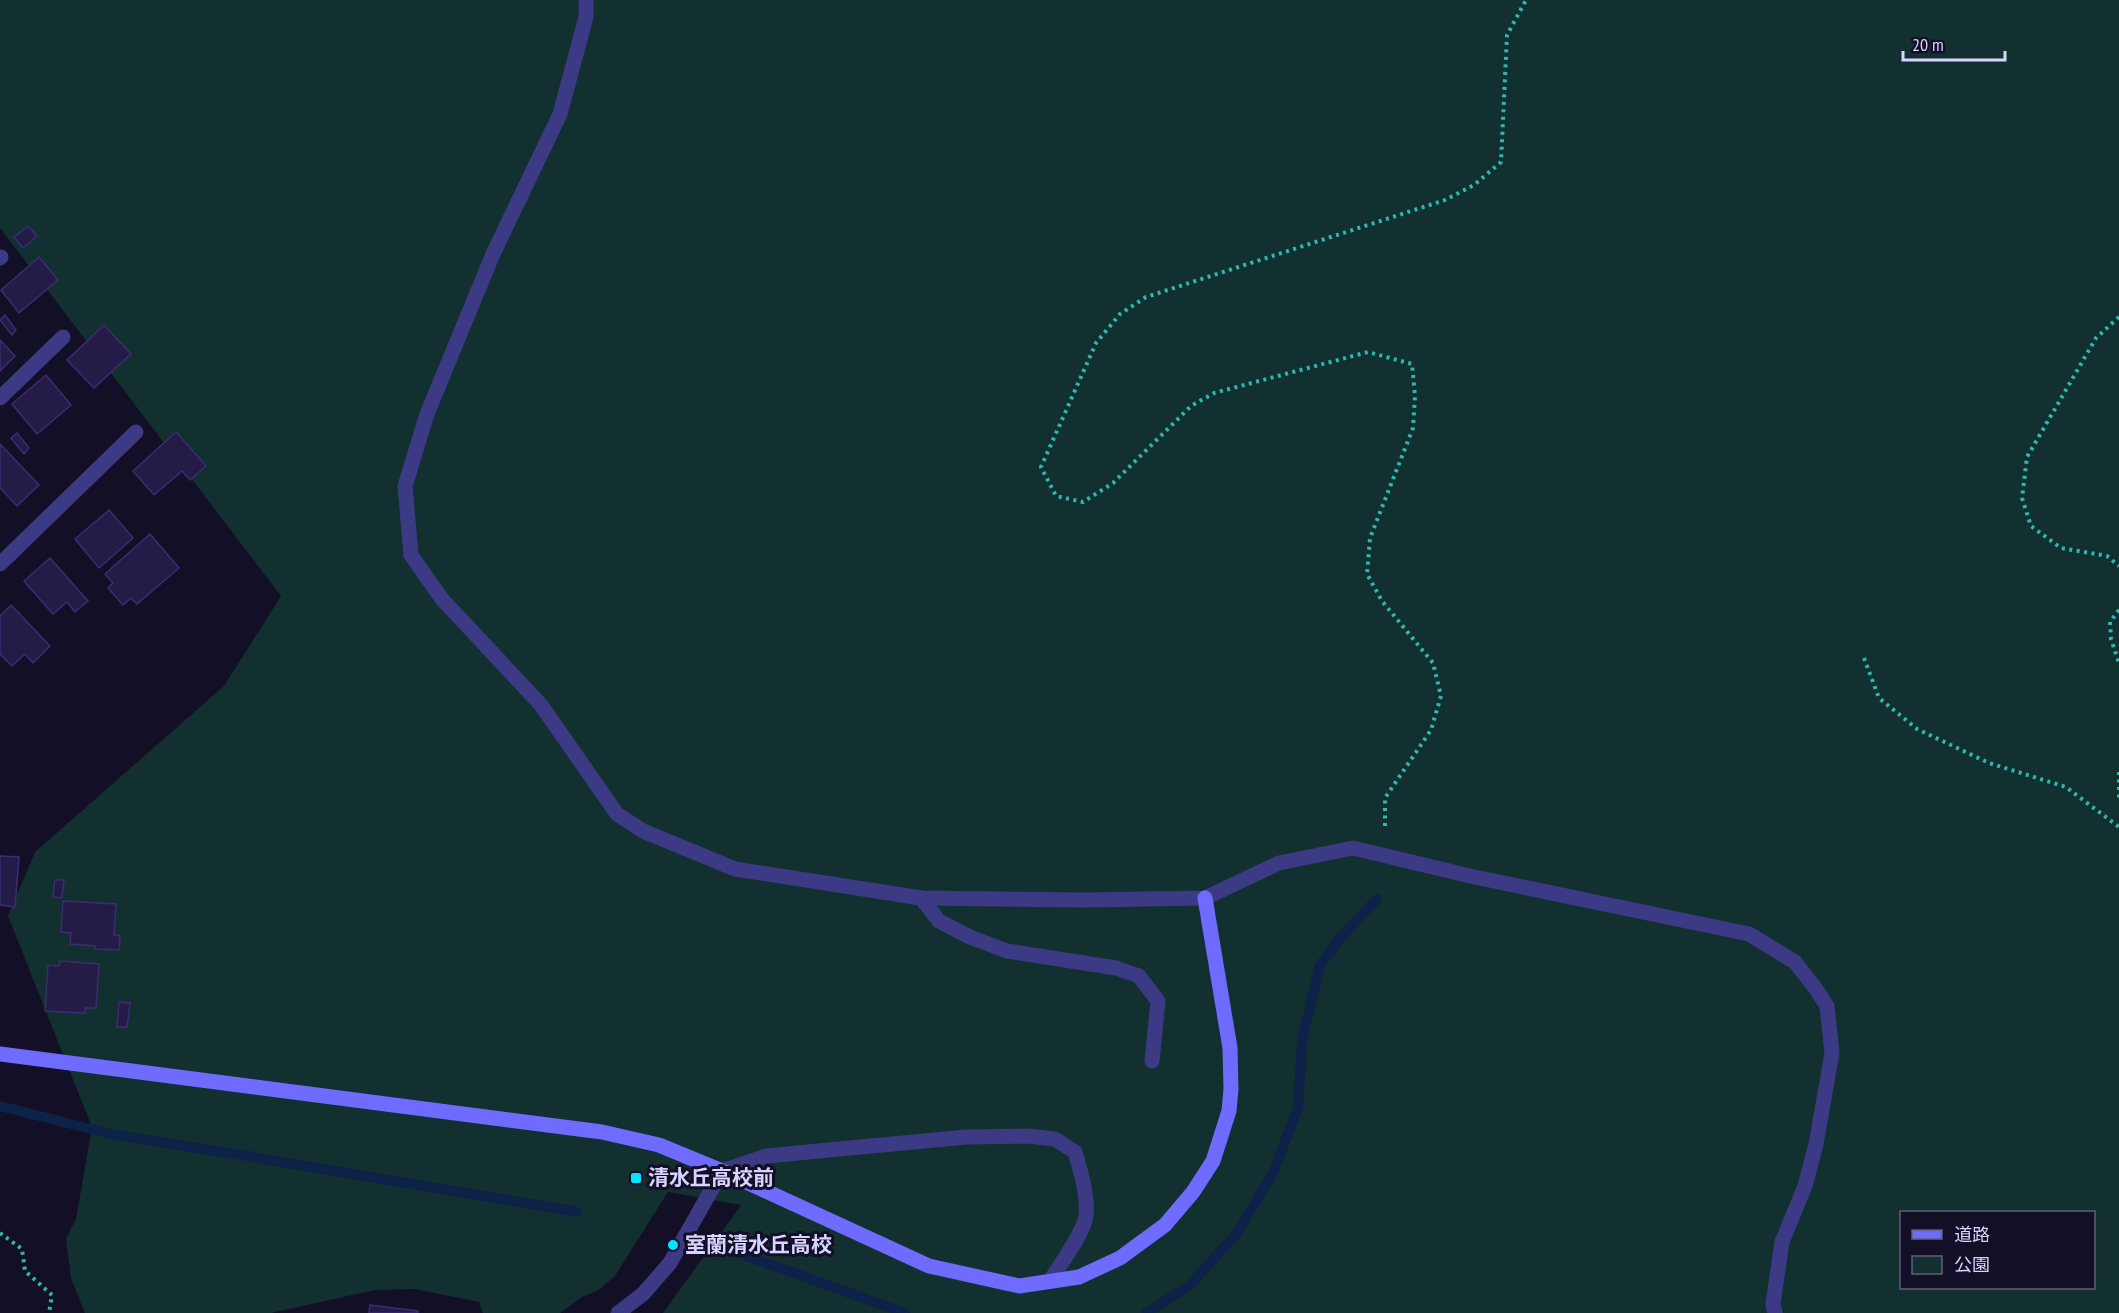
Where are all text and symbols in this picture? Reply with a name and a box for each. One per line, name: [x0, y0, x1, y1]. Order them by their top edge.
scale bar: [1903, 24, 2005, 62]
text: 20 m: [1912, 33, 1944, 56]
place label: 清水丘高校前: [648, 1164, 774, 1191]
marker: 清水丘高校前: [629, 1171, 643, 1185]
legend: [1900, 1211, 2095, 1289]
text: 道路: [1954, 1223, 1990, 1246]
place label: 室蘭清水丘高校: [685, 1231, 832, 1258]
marker: 室蘭清水丘高校: [666, 1238, 680, 1252]
text: 公園: [1954, 1253, 1990, 1276]

